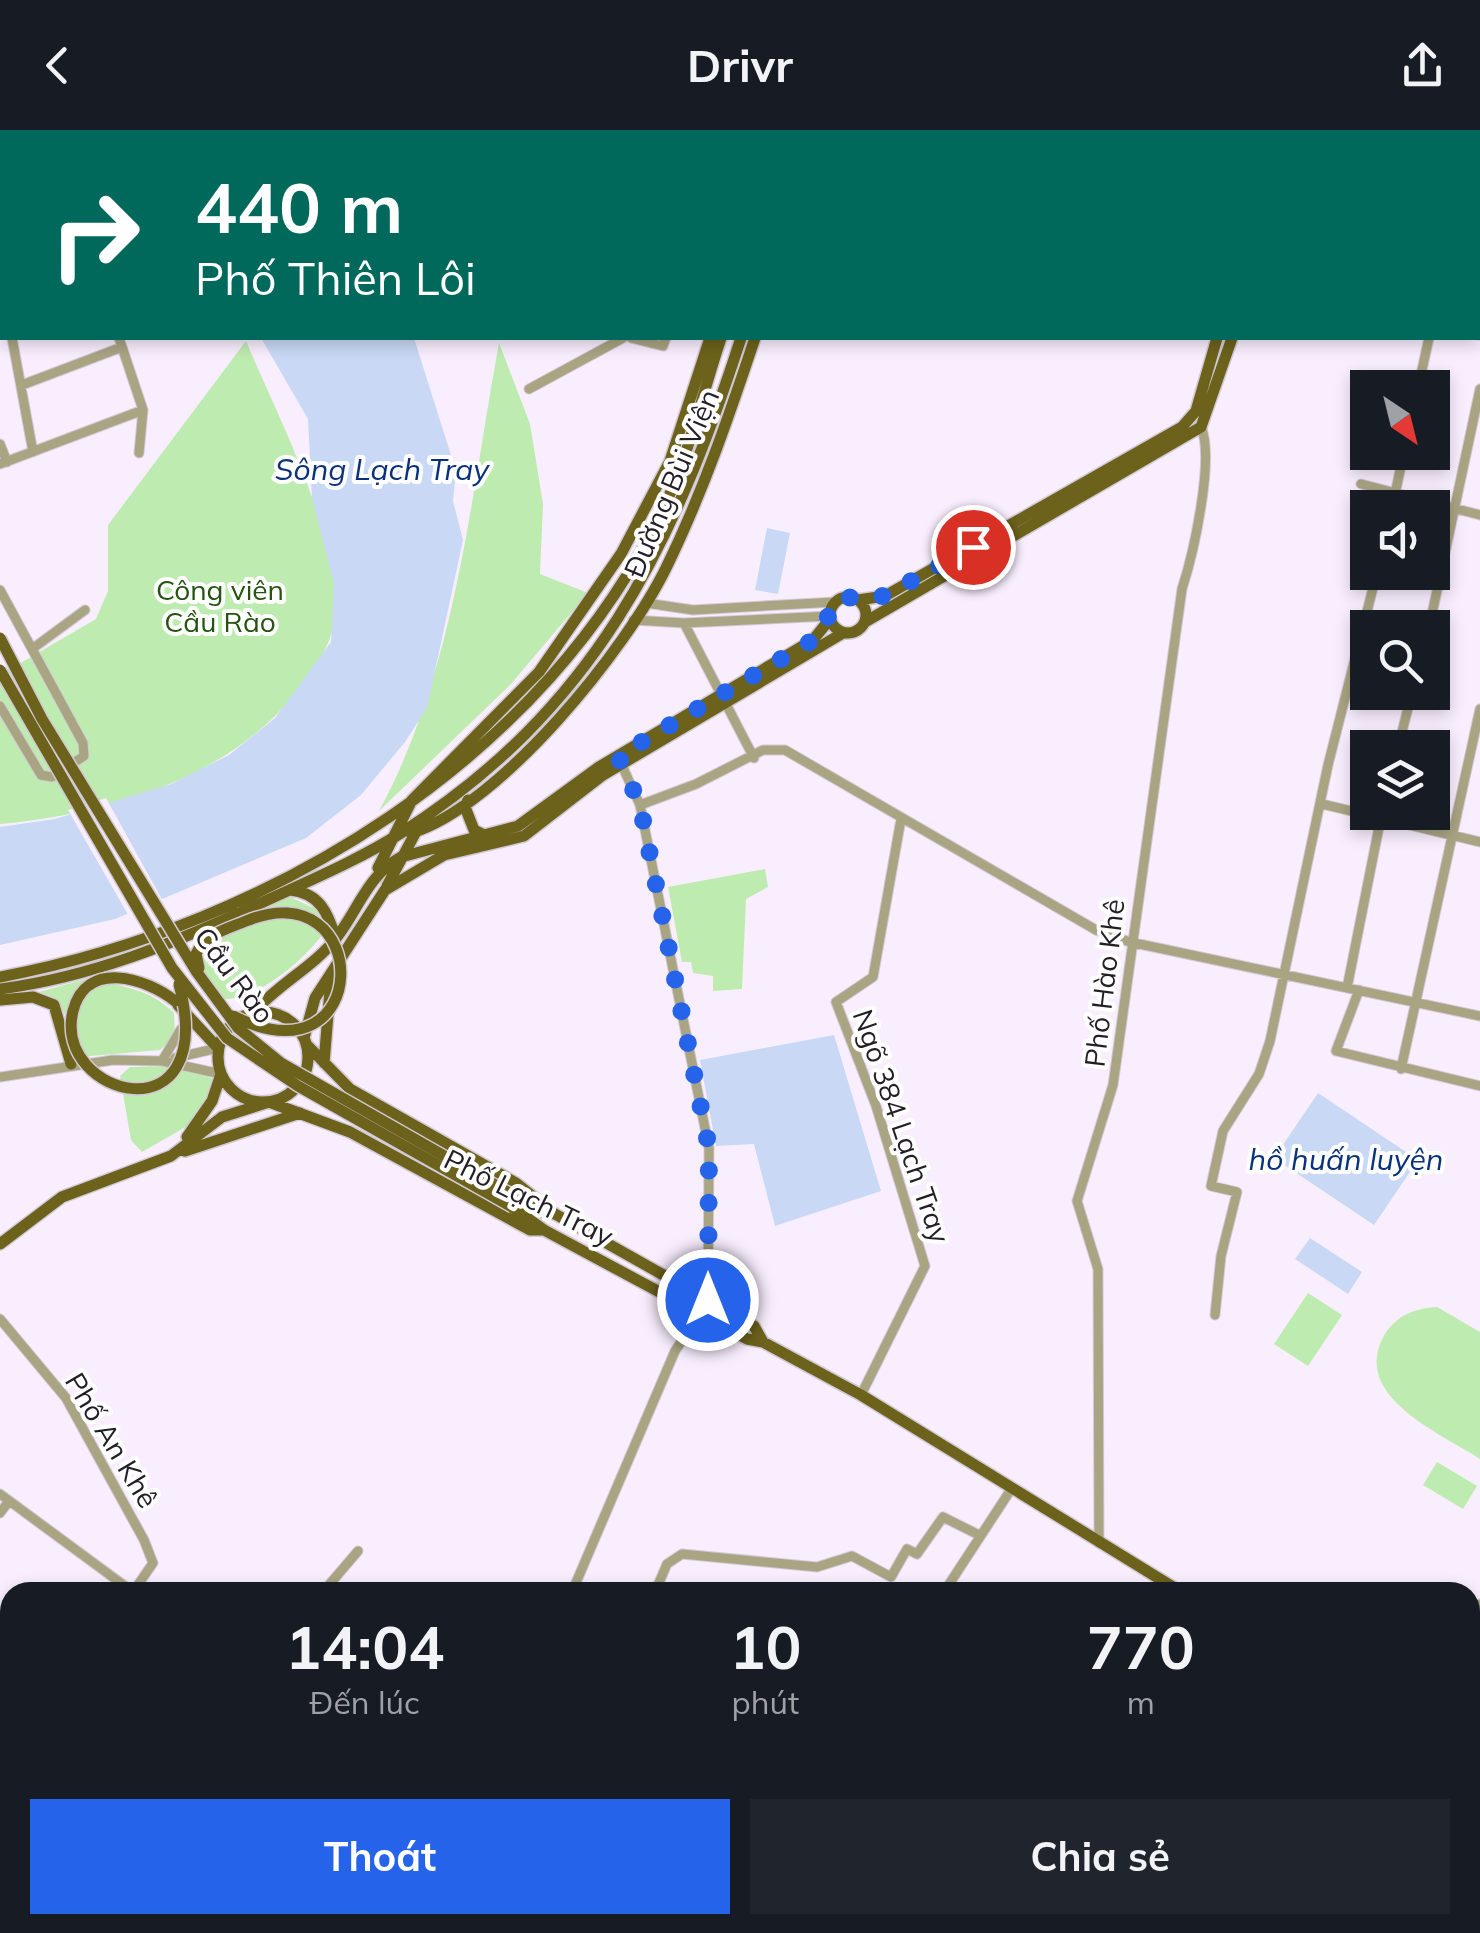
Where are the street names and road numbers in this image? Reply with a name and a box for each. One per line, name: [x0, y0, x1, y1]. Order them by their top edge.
street label: Đường Bùi Viện: [616, 384, 726, 582]
street label: Phố Hào Khê: [1076, 897, 1132, 1069]
street label: Cầu Rào: [187, 920, 283, 1030]
street label: Ngõ 384 Lạch Tray: [846, 1005, 958, 1248]
street label: Phố Lạch Tray: [439, 1141, 619, 1253]
street label: Phố An Khê: [58, 1366, 166, 1514]

